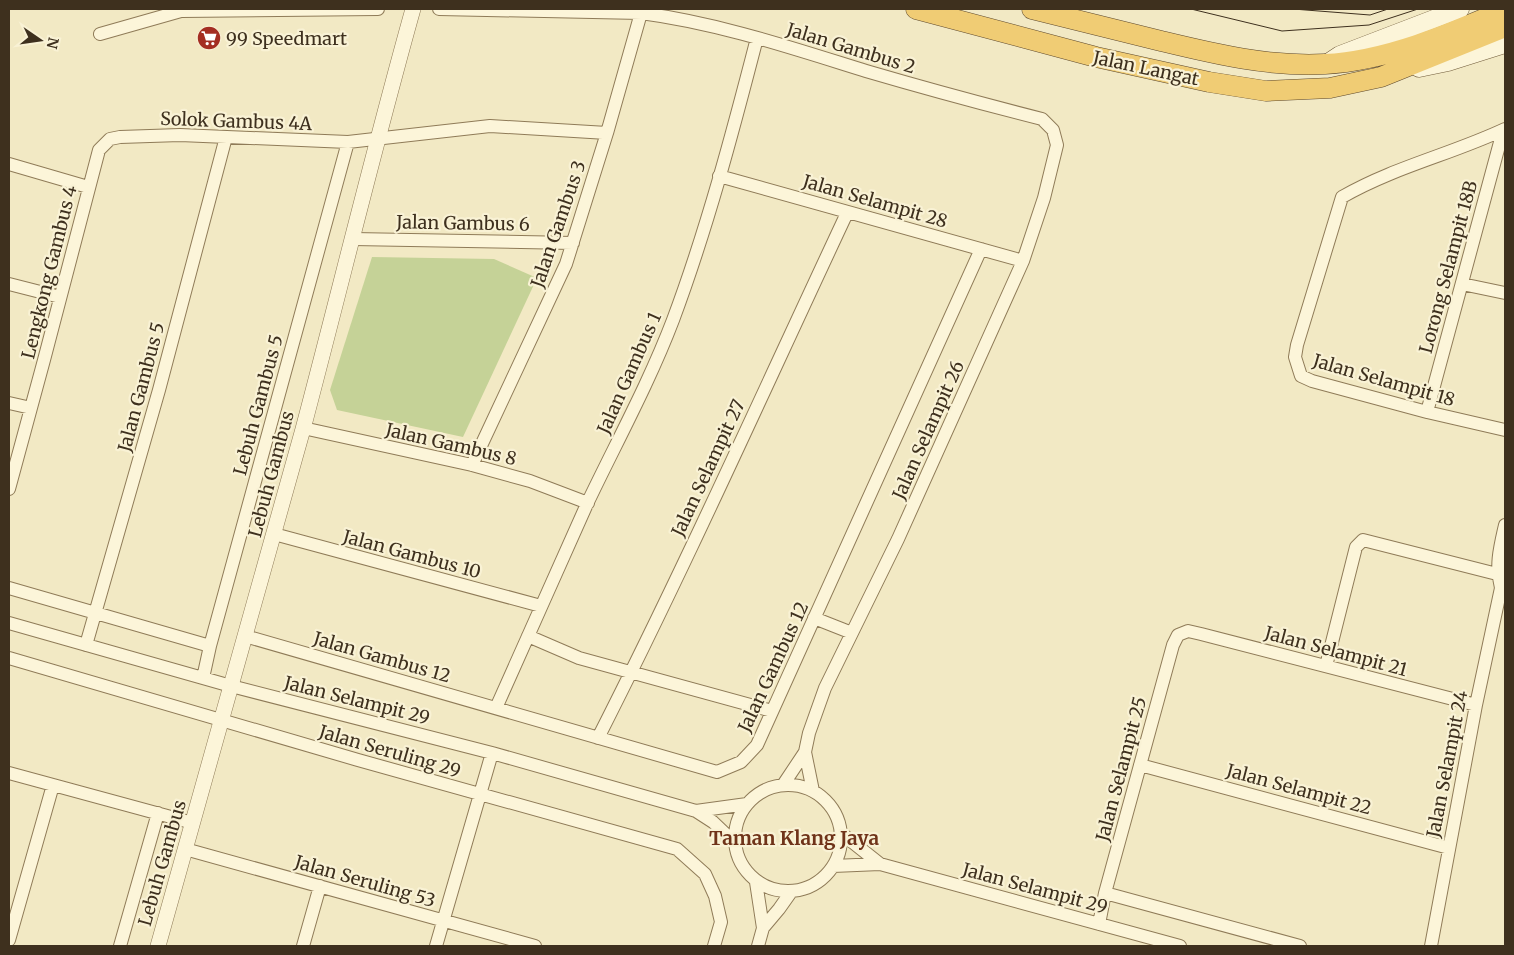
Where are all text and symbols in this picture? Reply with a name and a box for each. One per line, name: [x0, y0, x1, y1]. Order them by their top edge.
north arrow: [15, 15, 65, 65]
street label: Jalan Gambus 2: [783, 17, 918, 79]
supermarket icon: 99 Speedmart: [196, 25, 222, 51]
place label: 99 Speedmart: [226, 27, 347, 50]
text: N: [43, 36, 63, 50]
street label: Jalan Langat: [1090, 45, 1201, 90]
street label: Solok Gambus 4A: [160, 107, 313, 135]
street label: Jalan Gambus 3: [525, 157, 591, 292]
street label: Jalan Selampit 28: [799, 169, 950, 233]
street label: Lorong Selampit 18B: [1414, 178, 1482, 356]
street label: Lengkong Gambus 4: [16, 183, 82, 361]
street label: Jalan Gambus 6: [395, 210, 530, 236]
street label: Jalan Gambus 1: [591, 308, 666, 438]
street label: Jalan Gambus 5: [112, 320, 169, 455]
street label: Lebuh Gambus 5: [229, 332, 287, 478]
street label: Jalan Selampit 18: [1309, 348, 1458, 411]
street label: Jalan Selampit 26: [887, 357, 969, 504]
street label: Jalan Selampit 27: [666, 396, 750, 541]
street label: Lebuh Gambus: [244, 408, 298, 540]
street label: Jalan Gambus 8: [382, 418, 519, 470]
street label: Jalan Gambus 10: [340, 524, 483, 583]
street label: Jalan Gambus 12: [732, 598, 813, 737]
street label: Jalan Selampit 21: [1261, 621, 1410, 681]
street label: Jalan Gambus 12: [310, 626, 453, 688]
street label: Jalan Selampit 29: [281, 671, 432, 729]
street label: Jalan Selampit 24: [1421, 688, 1473, 841]
street label: Jalan Selampit 25: [1090, 694, 1151, 845]
street label: Jalan Seruling 29: [315, 719, 464, 782]
street label: Jalan Selampit 22: [1223, 758, 1374, 819]
street label: Lebuh Gambus: [133, 797, 191, 929]
district label: Taman Klang Jaya: [709, 826, 879, 850]
street label: Jalan Seruling 53: [291, 850, 438, 912]
street label: Jalan Selampit 29: [959, 857, 1110, 918]

